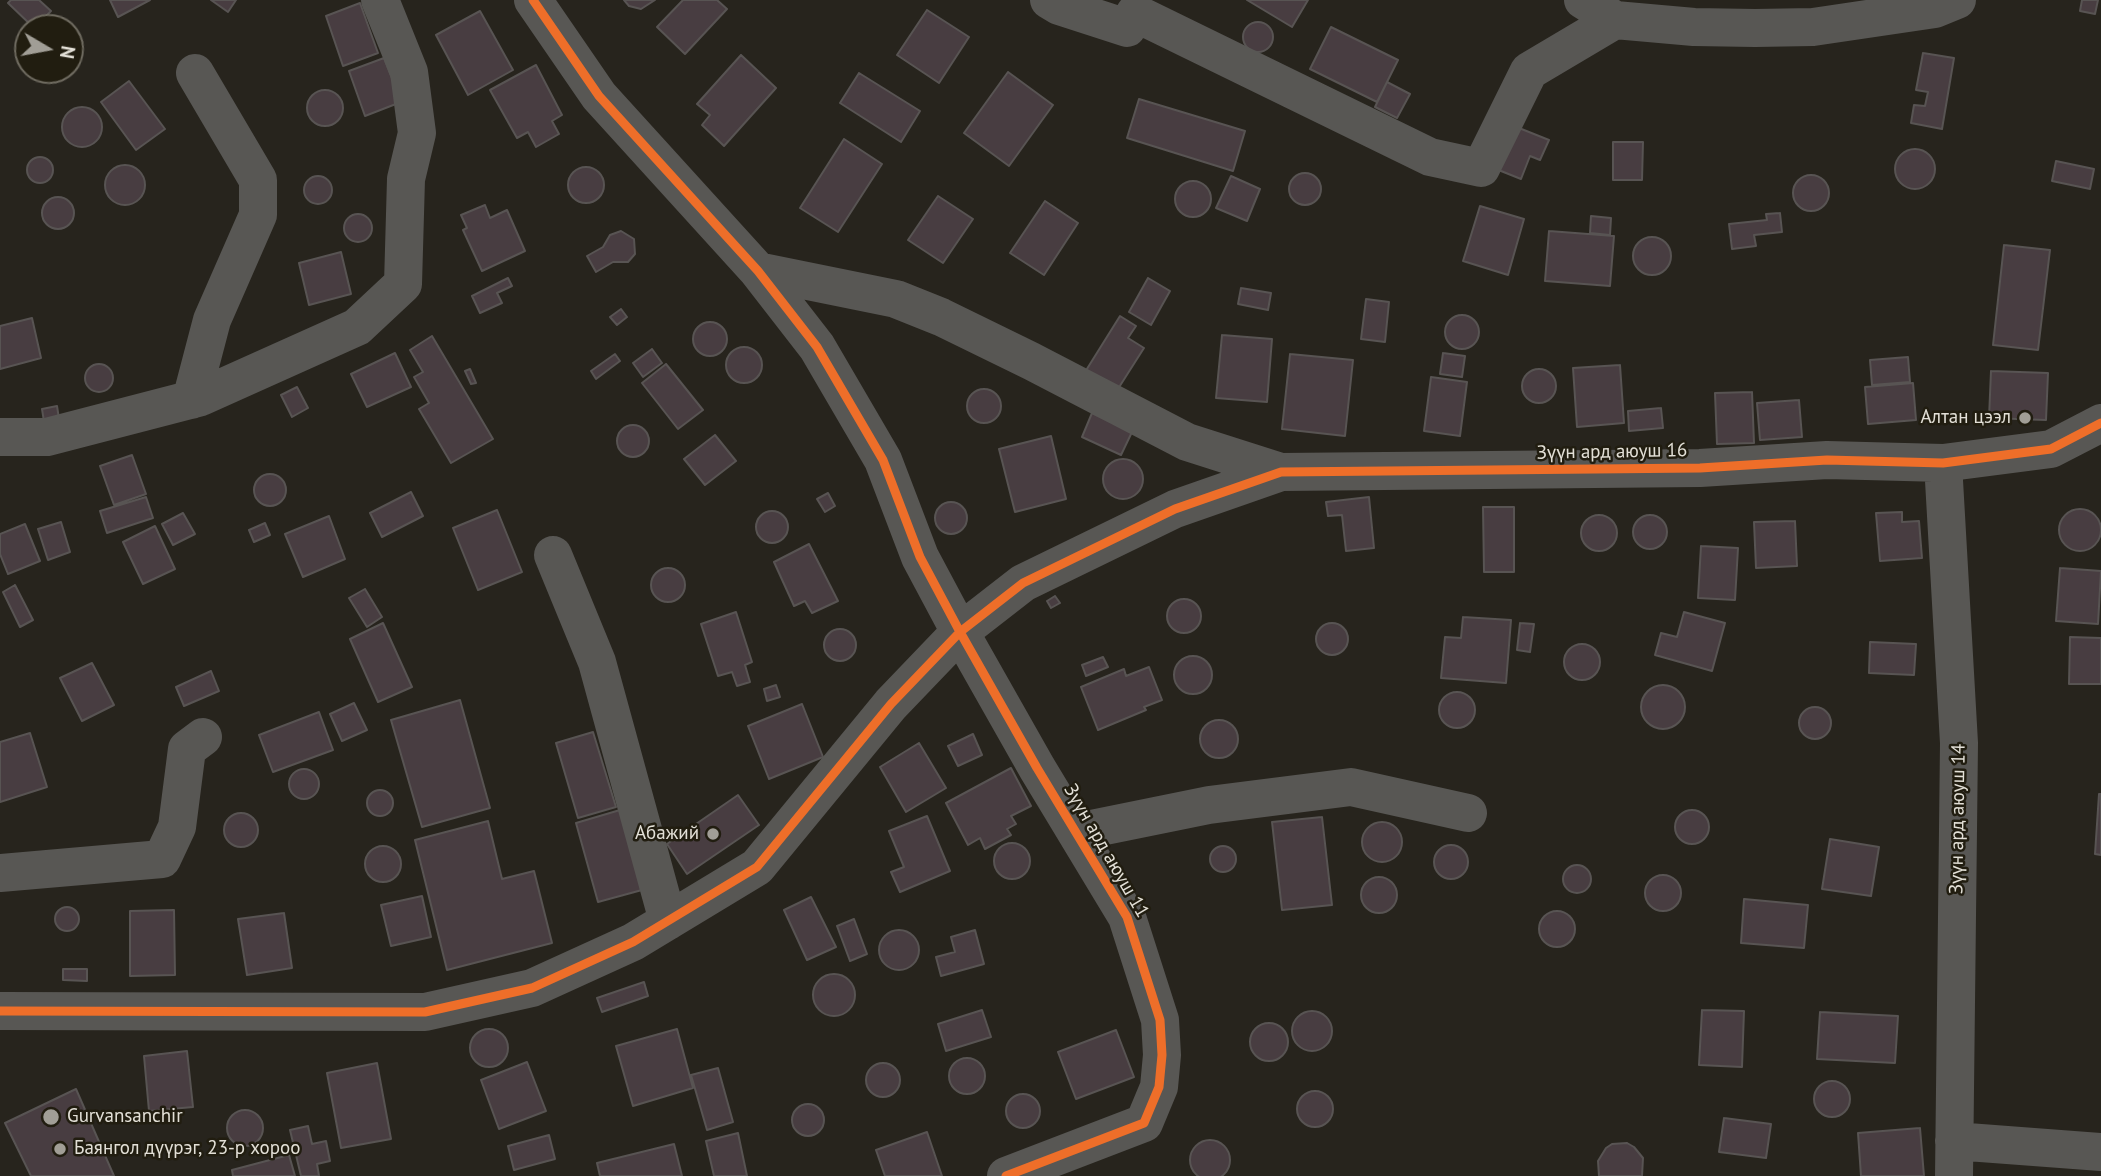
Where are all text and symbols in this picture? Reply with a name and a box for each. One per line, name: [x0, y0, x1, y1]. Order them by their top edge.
north arrow: [14, 14, 84, 84]
text: N: [55, 44, 81, 61]
place label: Алтан цээл: [1921, 407, 2011, 429]
marker: Алтан цээл: [2017, 410, 2033, 426]
street label: Зүүн ард аюуш 16: [1537, 439, 1687, 465]
street label: Зүүн ард аюуш 14: [1945, 744, 1971, 894]
street label: Зүүн ард аюуш 11: [1058, 780, 1154, 922]
place label: Абажий: [635, 823, 699, 845]
marker: Абажий: [705, 826, 721, 842]
place label: Gurvansanchir: [67, 1106, 183, 1128]
marker: Gurvansanchir: [41, 1107, 61, 1127]
place label: Баянгол дүүрэг, 23-р хороо: [74, 1138, 300, 1160]
marker: Баянгол дүүрэг, 23-р хороо: [52, 1141, 68, 1157]

